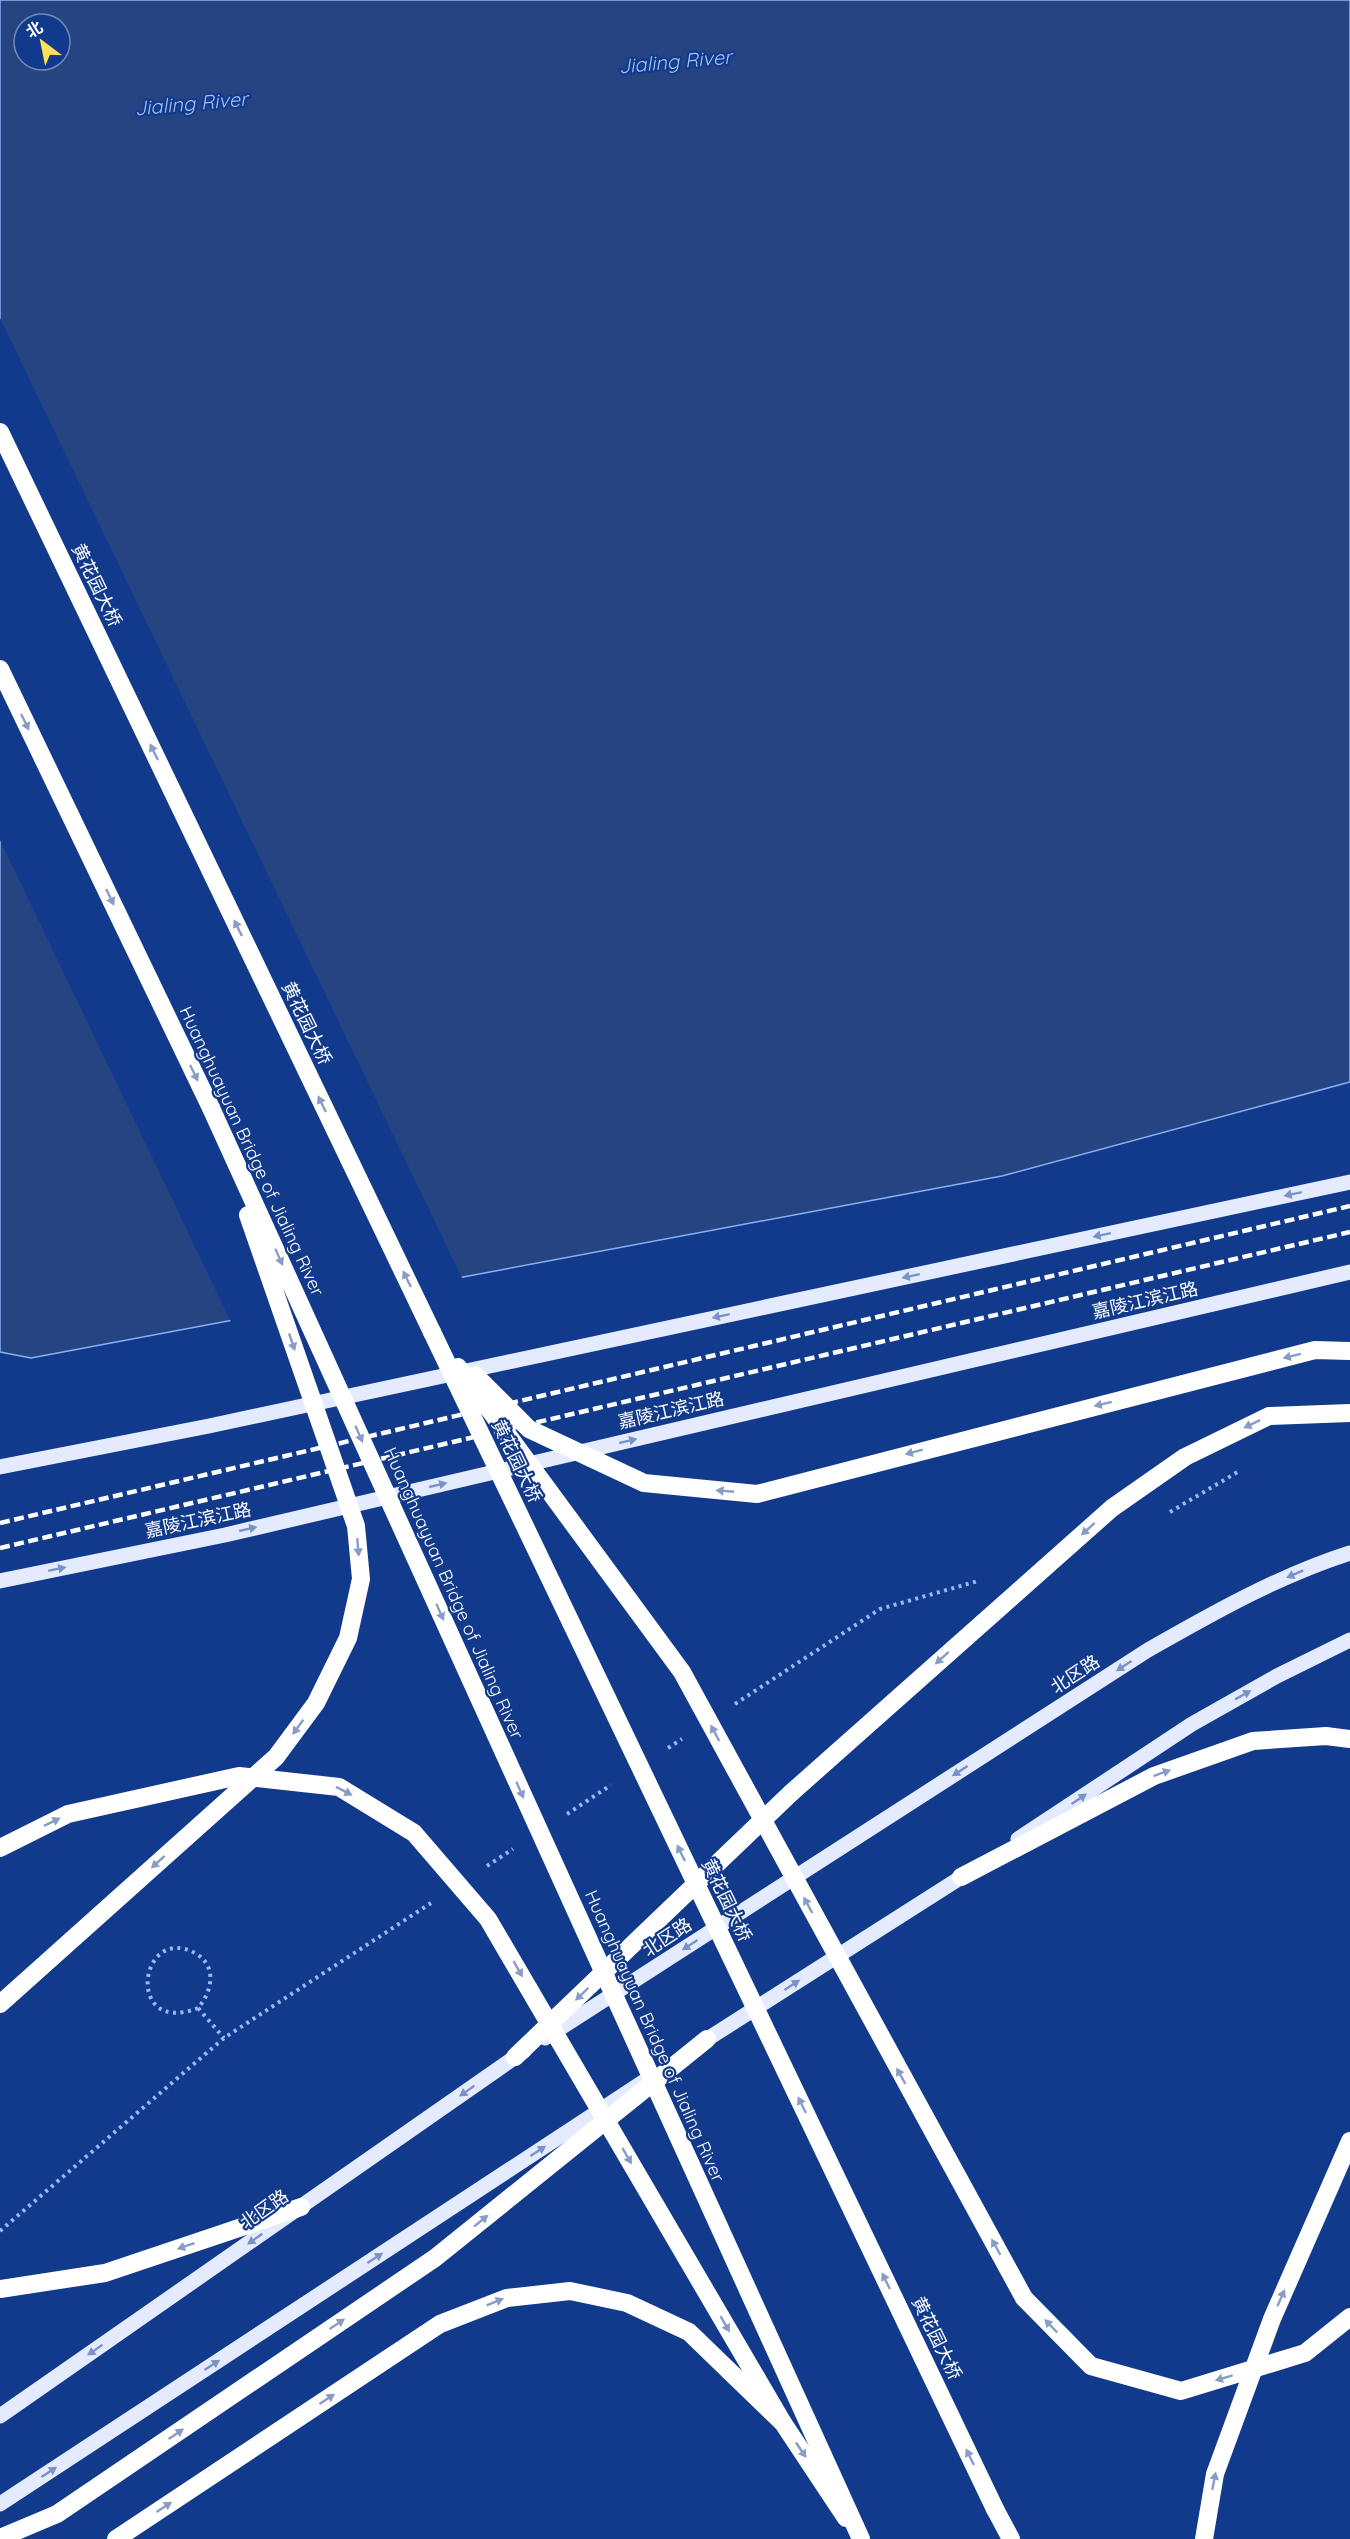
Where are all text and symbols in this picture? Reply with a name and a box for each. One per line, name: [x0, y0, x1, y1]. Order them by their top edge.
north arrow: [12, 12, 72, 72]
text: 北: [22, 17, 46, 42]
water label: Jialing River: [617, 43, 735, 78]
water label: Jialing River: [133, 85, 251, 120]
street label: 黄花园大桥: [67, 540, 127, 630]
one-way arrow: [21, 713, 30, 730]
one-way arrow: [149, 743, 159, 761]
one-way arrow: [105, 889, 114, 906]
one-way arrow: [234, 919, 243, 936]
street label: 黄花园大桥: [277, 978, 337, 1068]
street label: Huanghuayuan Bridge of Jialing River: [174, 1002, 330, 1300]
one-way arrow: [190, 1065, 199, 1082]
one-way arrow: [318, 1095, 327, 1112]
one-way arrow: [1283, 1190, 1302, 1199]
one-way arrow: [1093, 1230, 1111, 1240]
one-way arrow: [274, 1248, 283, 1265]
one-way arrow: [402, 1271, 411, 1288]
one-way arrow: [902, 1271, 921, 1281]
street label: 嘉陵江滨江路: [1090, 1277, 1200, 1323]
one-way arrow: [712, 1312, 730, 1322]
one-way arrow: [288, 1333, 298, 1351]
one-way arrow: [1283, 1351, 1301, 1361]
street label: 嘉陵江滨江路: [616, 1387, 726, 1433]
one-way arrow: [1094, 1399, 1112, 1409]
street label: 黄花园大桥: [487, 1416, 547, 1506]
one-way arrow: [1243, 1420, 1260, 1429]
one-way arrow: [355, 1426, 364, 1443]
one-way arrow: [619, 1435, 637, 1445]
street label: Huanghuayuan Bridge of Jialing River: [379, 1443, 529, 1743]
one-way arrow: [905, 1448, 924, 1458]
one-way arrow: [429, 1479, 447, 1489]
one-way arrow: [715, 1486, 734, 1496]
street label: 嘉陵江滨江路: [143, 1498, 253, 1542]
one-way arrow: [1081, 1522, 1096, 1535]
one-way arrow: [239, 1524, 258, 1533]
one-way arrow: [353, 1538, 363, 1557]
one-way arrow: [48, 1564, 67, 1573]
one-way arrow: [1287, 1569, 1304, 1578]
one-way arrow: [436, 1603, 445, 1621]
street label: 北区路: [1046, 1650, 1104, 1698]
one-way arrow: [935, 1651, 950, 1665]
one-way arrow: [1116, 1660, 1132, 1671]
one-way arrow: [1235, 1690, 1252, 1700]
one-way arrow: [292, 1719, 304, 1735]
one-way arrow: [710, 1724, 720, 1741]
one-way arrow: [952, 1766, 968, 1777]
one-way arrow: [1154, 1768, 1172, 1778]
one-way arrow: [516, 1781, 525, 1798]
one-way arrow: [336, 1787, 353, 1796]
one-way arrow: [1070, 1793, 1086, 1805]
one-way arrow: [44, 1818, 61, 1827]
one-way arrow: [677, 1845, 686, 1862]
one-way arrow: [151, 1855, 166, 1869]
street label: 黄花园大桥: [697, 1855, 757, 1945]
street label: Huanghuayuan Bridge of Jialing River: [580, 1886, 730, 2186]
one-way arrow: [803, 1896, 813, 1913]
street label: 北区路: [638, 1913, 696, 1961]
one-way arrow: [682, 1939, 698, 1950]
one-way arrow: [512, 1961, 523, 1977]
one-way arrow: [784, 1980, 800, 1991]
one-way arrow: [575, 1986, 589, 2000]
one-way arrow: [896, 2067, 906, 2084]
one-way arrow: [459, 2085, 475, 2096]
one-way arrow: [797, 2096, 806, 2113]
one-way arrow: [529, 2145, 545, 2157]
one-way arrow: [621, 2148, 632, 2164]
street label: 北区路: [235, 2184, 293, 2234]
one-way arrow: [473, 2215, 489, 2228]
one-way arrow: [248, 2233, 264, 2245]
one-way arrow: [991, 2238, 1001, 2255]
one-way arrow: [177, 2241, 195, 2251]
one-way arrow: [367, 2253, 383, 2264]
one-way arrow: [881, 2272, 890, 2289]
one-way arrow: [1276, 2289, 1286, 2307]
street label: 黄花园大桥: [907, 2293, 967, 2383]
one-way arrow: [487, 2297, 505, 2307]
one-way arrow: [720, 2316, 730, 2333]
one-way arrow: [329, 2318, 345, 2330]
one-way arrow: [1045, 2320, 1059, 2334]
one-way arrow: [88, 2344, 104, 2356]
one-way arrow: [204, 2360, 220, 2371]
one-way arrow: [1215, 2374, 1233, 2383]
one-way arrow: [319, 2394, 335, 2405]
one-way arrow: [168, 2428, 184, 2439]
one-way arrow: [795, 2442, 807, 2458]
one-way arrow: [965, 2448, 975, 2465]
one-way arrow: [41, 2467, 57, 2478]
one-way arrow: [1210, 2472, 1219, 2491]
one-way arrow: [156, 2501, 172, 2513]

